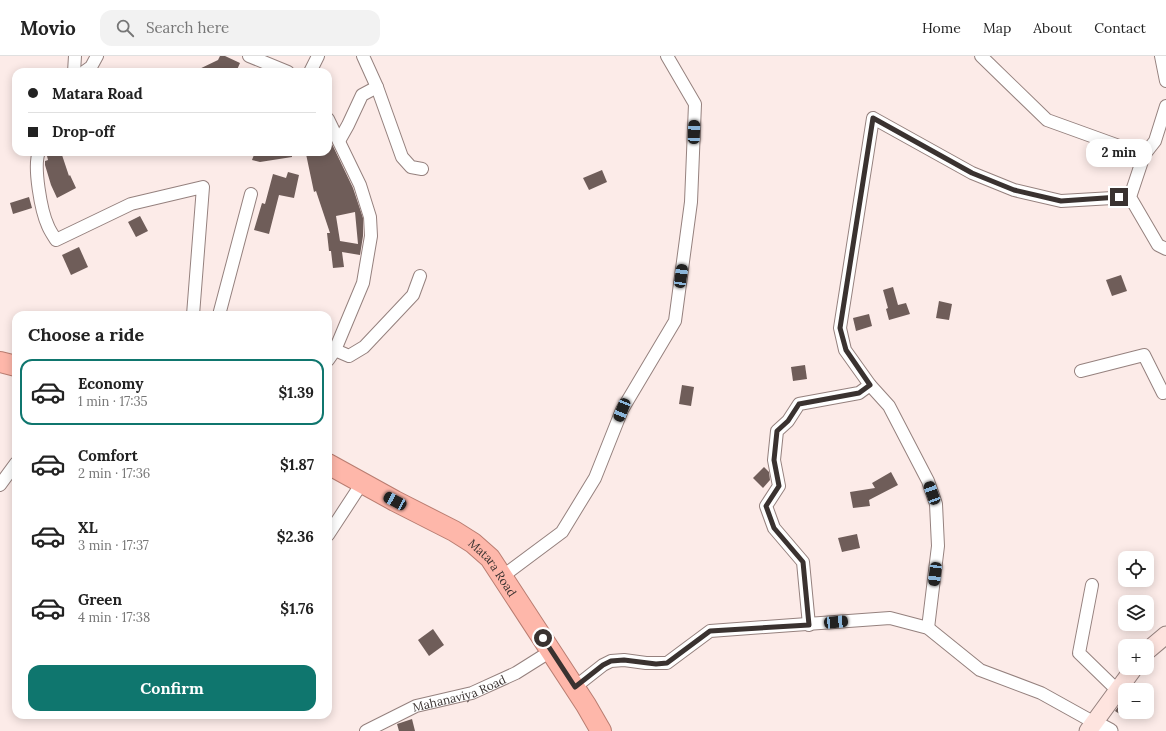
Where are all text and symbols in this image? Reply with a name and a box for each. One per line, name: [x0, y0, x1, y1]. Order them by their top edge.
search box: [100, 10, 380, 46]
text: Movio: [20, 16, 76, 40]
icon: search: [114, 17, 136, 39]
text: Search here: [146, 18, 229, 37]
text: Home: [922, 19, 961, 37]
text: Map: [983, 19, 1011, 37]
text: About: [1033, 19, 1072, 37]
text: Contact: [1094, 19, 1146, 37]
text: Matara Road: [52, 84, 143, 103]
car: [688, 120, 700, 144]
text: Drop-off: [52, 122, 114, 141]
callout: 2 min: [1086, 139, 1152, 167]
text: 2 min: [1102, 144, 1136, 161]
route end: [1110, 188, 1128, 206]
car: [673, 263, 689, 289]
text: Choose a ride: [28, 323, 144, 346]
icon: car: [30, 374, 66, 410]
text: Economy: [78, 374, 143, 393]
text: $1.39: [279, 383, 314, 402]
text: 1 min · 17:35: [78, 393, 148, 410]
car: [612, 397, 632, 423]
icon: car: [30, 446, 66, 482]
text: Comfort: [78, 446, 138, 465]
text: $1.87: [280, 455, 314, 474]
text: 2 min · 17:36: [78, 465, 150, 482]
car: [922, 480, 942, 506]
car: [382, 490, 408, 512]
icon: car: [30, 518, 66, 554]
text: XL: [78, 518, 98, 537]
text: $2.36: [277, 527, 314, 546]
street label: Matara Road: [466, 535, 521, 599]
text: 3 min · 17:37: [78, 537, 149, 554]
map controls: [1118, 551, 1154, 719]
button: locate: [1118, 551, 1154, 587]
car: [928, 561, 942, 587]
icon: car: [30, 590, 66, 626]
text: Green: [78, 590, 122, 609]
button: layers: [1118, 595, 1154, 631]
text: $1.76: [280, 599, 314, 618]
text: 4 min · 17:38: [78, 609, 150, 626]
car: [824, 615, 848, 629]
route start: [534, 629, 552, 647]
button: +: [1118, 639, 1154, 675]
button: Confirm: [28, 665, 316, 711]
street label: Mahanaviya Road: [411, 671, 508, 714]
button: −: [1118, 683, 1154, 719]

